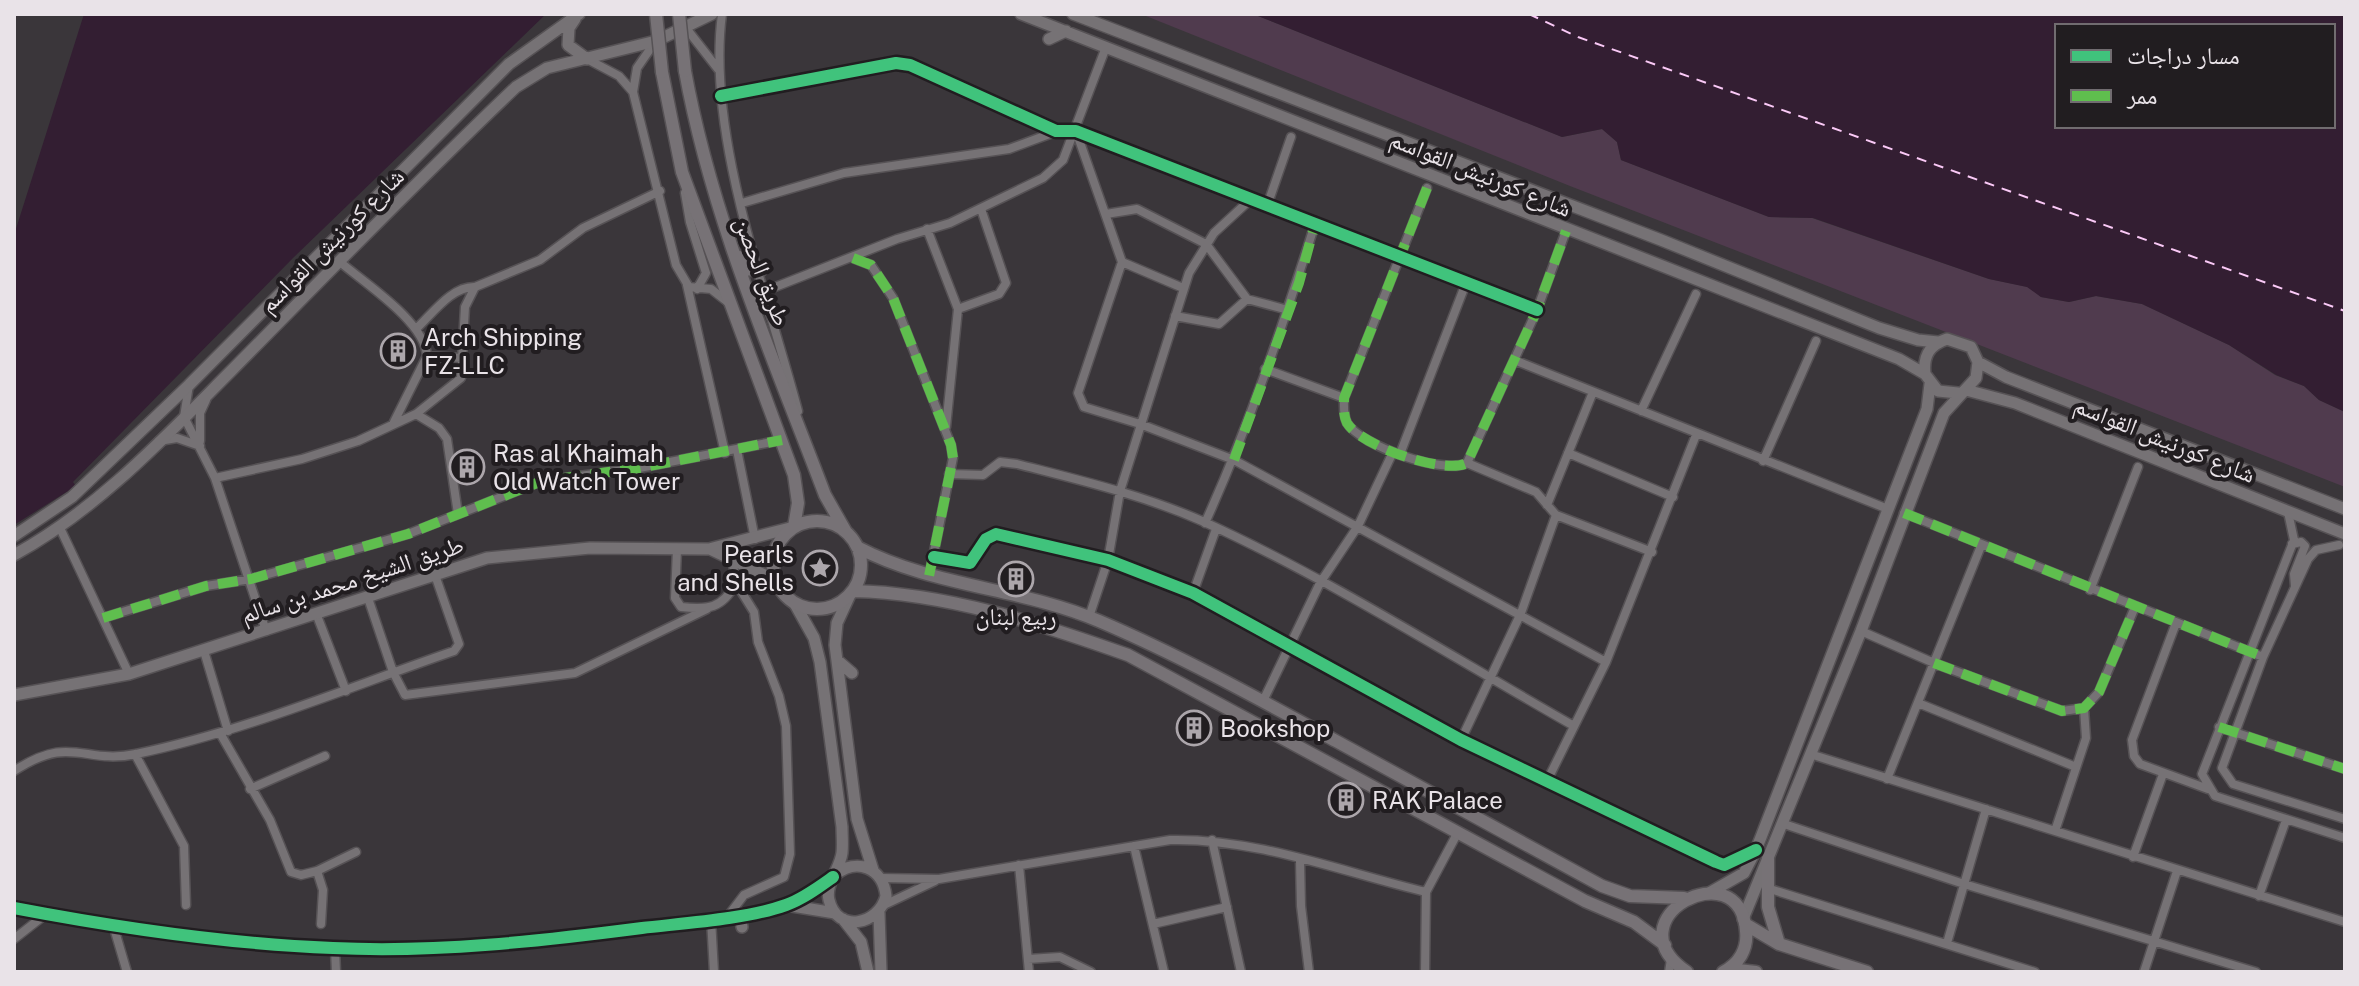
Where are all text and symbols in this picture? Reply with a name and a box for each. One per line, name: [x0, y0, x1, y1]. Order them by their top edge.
legend: [2055, 24, 2335, 128]
text: مسار دراجات: [2127, 41, 2240, 69]
text: ممر: [2126, 81, 2158, 109]
street label: شارع كورنيش القواسم: [1385, 124, 1576, 225]
street label: شارع كورنيش القواسم: [253, 162, 411, 320]
street label: طريق الحصن: [728, 213, 797, 330]
place label: Arch Shipping FZ-LLC: [424, 323, 582, 379]
building icon: Arch Shipping FZ-LLC: [379, 332, 417, 370]
street label: شارع كورنيش القواسم: [2069, 390, 2260, 491]
place label: Ras al Khaimah Old Watch Tower: [493, 439, 680, 495]
building icon: Ras al Khaimah Old Watch Tower: [448, 448, 486, 486]
street label: طريق الشيخ محمد بن سالم: [237, 530, 468, 631]
place label: Pearls and Shells: [677, 540, 794, 596]
place icon: Pearls and Shells: [801, 549, 839, 587]
building icon: ربيع لبنان: [997, 560, 1035, 598]
place label: ربيع لبنان: [975, 602, 1057, 632]
building icon: Bookshop: [1175, 709, 1213, 747]
place label: Bookshop: [1220, 714, 1330, 742]
building icon: RAK Palace: [1327, 781, 1365, 819]
place label: RAK Palace: [1372, 786, 1503, 814]

